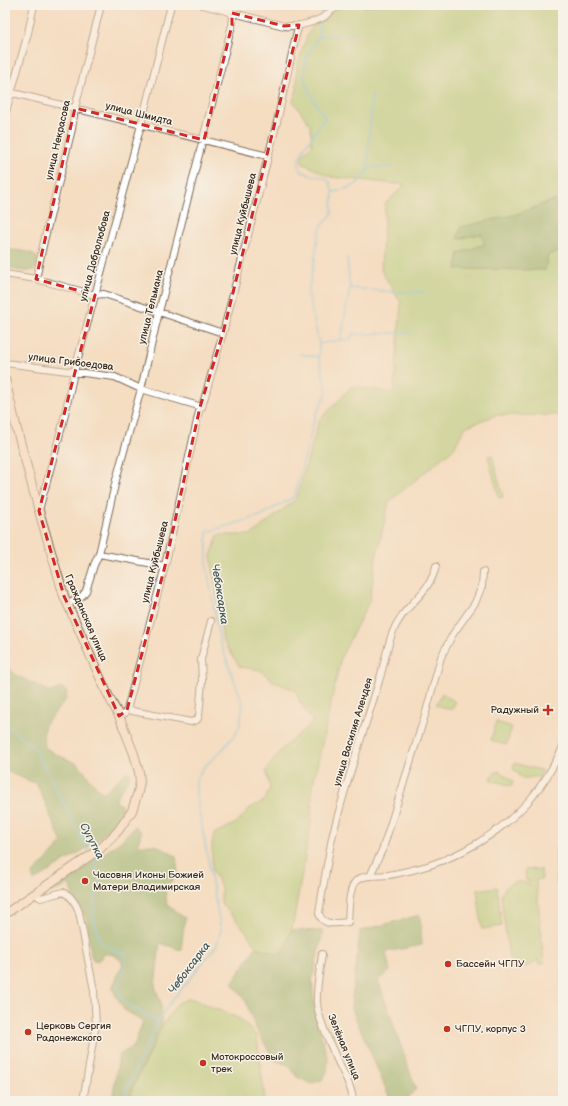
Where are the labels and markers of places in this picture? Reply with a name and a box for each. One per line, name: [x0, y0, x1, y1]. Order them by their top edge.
place label: Радужный: [491, 704, 539, 716]
marker: Радужный: [542, 704, 554, 716]
place label: Часовня Иконы Божией Матери Владимирская: [93, 869, 204, 893]
marker: Часовня Иконы Божией Матери Владимирская: [80, 876, 90, 886]
place label: Бассейн ЧГПУ: [456, 958, 525, 970]
marker: Бассейн ЧГПУ: [443, 959, 453, 969]
place label: Церковь Сергия Радонежского: [36, 1020, 112, 1044]
place label: ЧГПУ, корпус 3: [455, 1023, 526, 1035]
marker: ЧГПУ, корпус 3: [442, 1024, 452, 1034]
marker: Церковь Сергия Радонежского: [23, 1027, 33, 1037]
place label: Мотокроссовый трек: [211, 1051, 284, 1075]
marker: Мотокроссовый трек: [198, 1058, 208, 1068]

